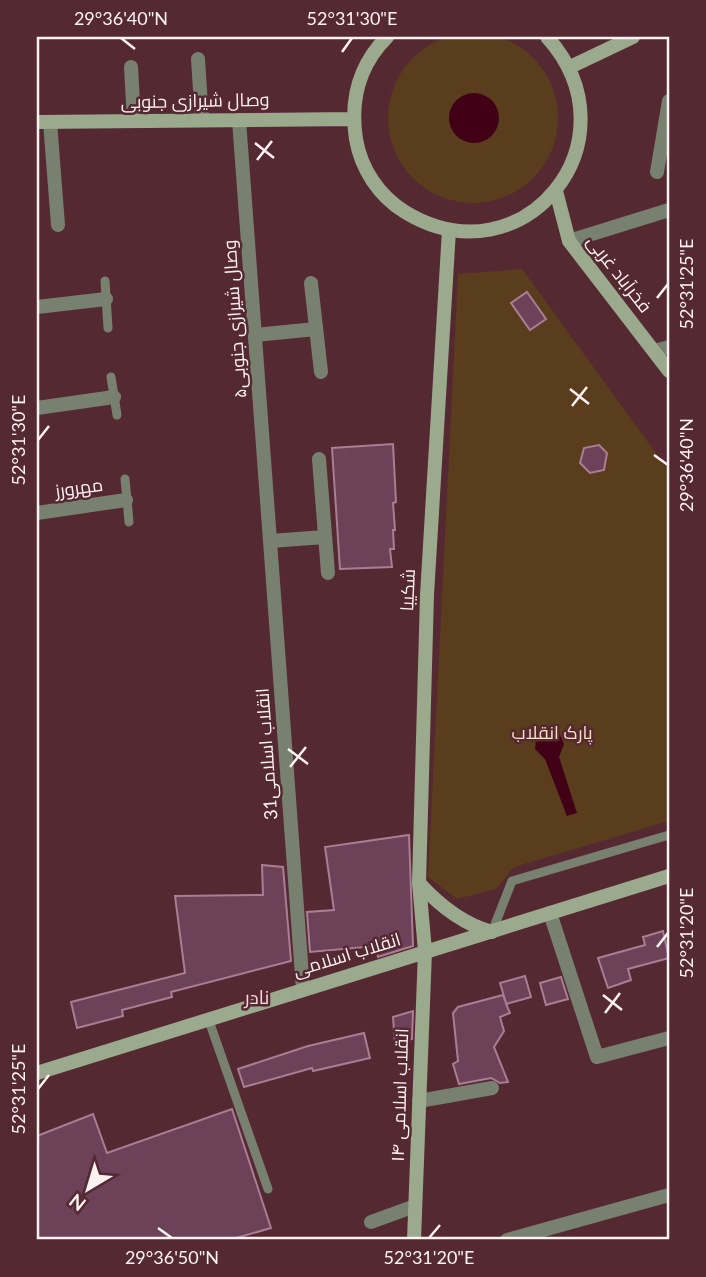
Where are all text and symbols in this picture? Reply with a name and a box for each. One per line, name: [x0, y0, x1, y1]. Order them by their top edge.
text: 29°36'40"N: [74, 7, 168, 29]
text: 52°31'30"E: [307, 7, 397, 29]
street label: وصال شیرازی جنوبی: [120, 88, 270, 113]
street label: فخرآباد غربی: [582, 230, 657, 317]
street label: ۵وصال شیرازی جنوبی: [217, 239, 252, 399]
text: 52°31'25"E: [675, 239, 697, 329]
text: 52°31'30"E: [7, 395, 29, 485]
text: 29°36'40"N: [675, 418, 697, 512]
street label: مهرورز: [53, 473, 104, 502]
street label: شکیبا: [395, 568, 419, 612]
street label: 31انقلاب اسلامی: [250, 687, 283, 821]
park label: پارک انقلاب: [511, 721, 593, 745]
text: 52°31'20"E: [675, 888, 697, 978]
street label: انقلاب اسلامی: [290, 927, 403, 982]
district label: نادر: [244, 985, 269, 1009]
street label: ۱۴ انقلاب اسلامی: [386, 1028, 413, 1162]
text: 52°31'25"E: [7, 1044, 29, 1134]
north arrow: [52, 1154, 122, 1224]
text: N: [64, 1189, 90, 1216]
text: 29°36'50"N: [125, 1246, 219, 1268]
text: 52°31'20"E: [384, 1246, 474, 1268]

